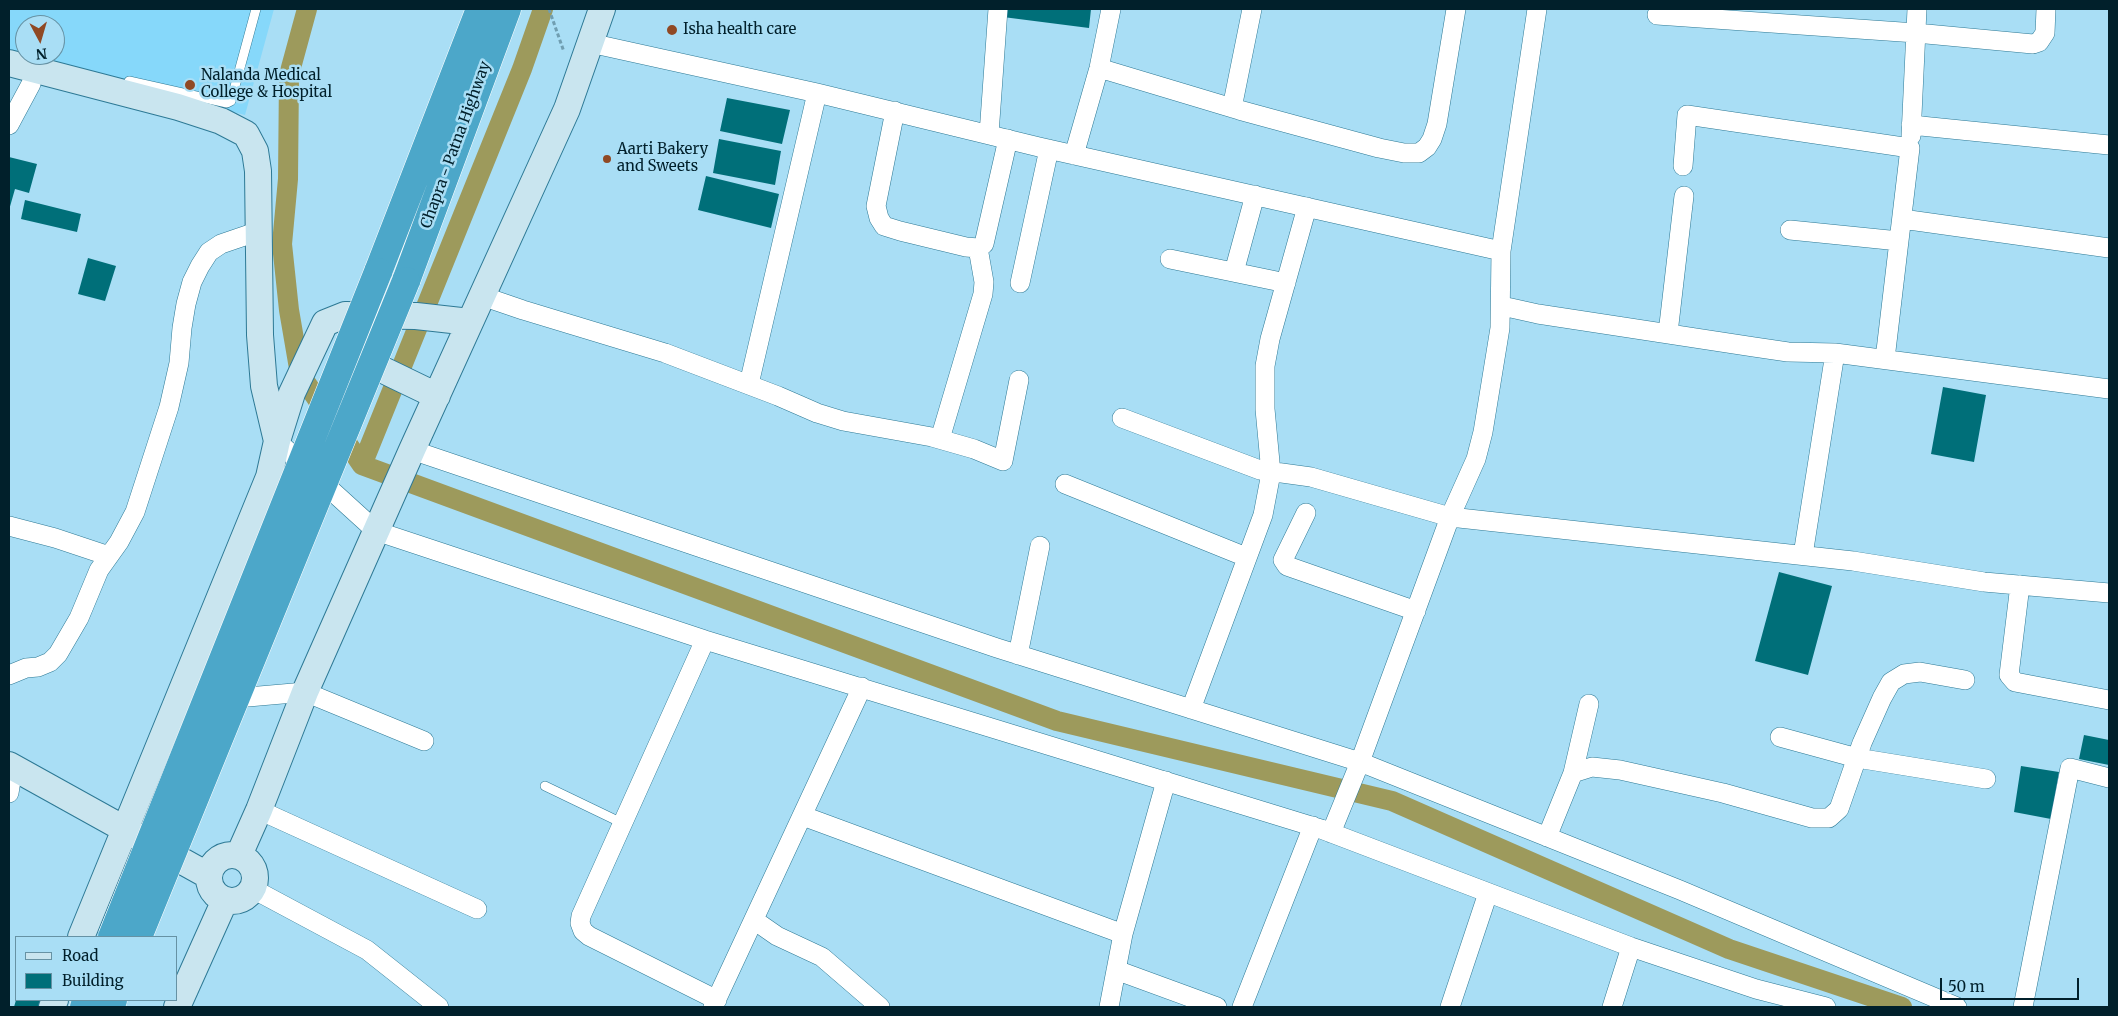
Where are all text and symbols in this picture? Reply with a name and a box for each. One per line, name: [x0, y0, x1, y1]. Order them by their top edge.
north arrow: [15, 15, 65, 65]
place label: Isha health care: [683, 21, 796, 39]
marker: Isha health care: [665, 23, 679, 37]
text: N: [35, 44, 48, 63]
street label: Chapra - Patna Highway: [417, 59, 495, 231]
place label: Nalanda Medical College & Hospital: [201, 67, 332, 102]
marker: Nalanda Medical College & Hospital: [183, 78, 197, 92]
place label: Aarti Bakery and Sweets: [617, 141, 708, 176]
marker: Aarti Bakery and Sweets: [601, 153, 613, 165]
legend: [15, 936, 178, 1001]
text: Road: [62, 946, 98, 965]
scale bar: [1943, 968, 2082, 1000]
text: Building: [62, 971, 124, 990]
text: 50 m: [1948, 977, 1985, 996]

